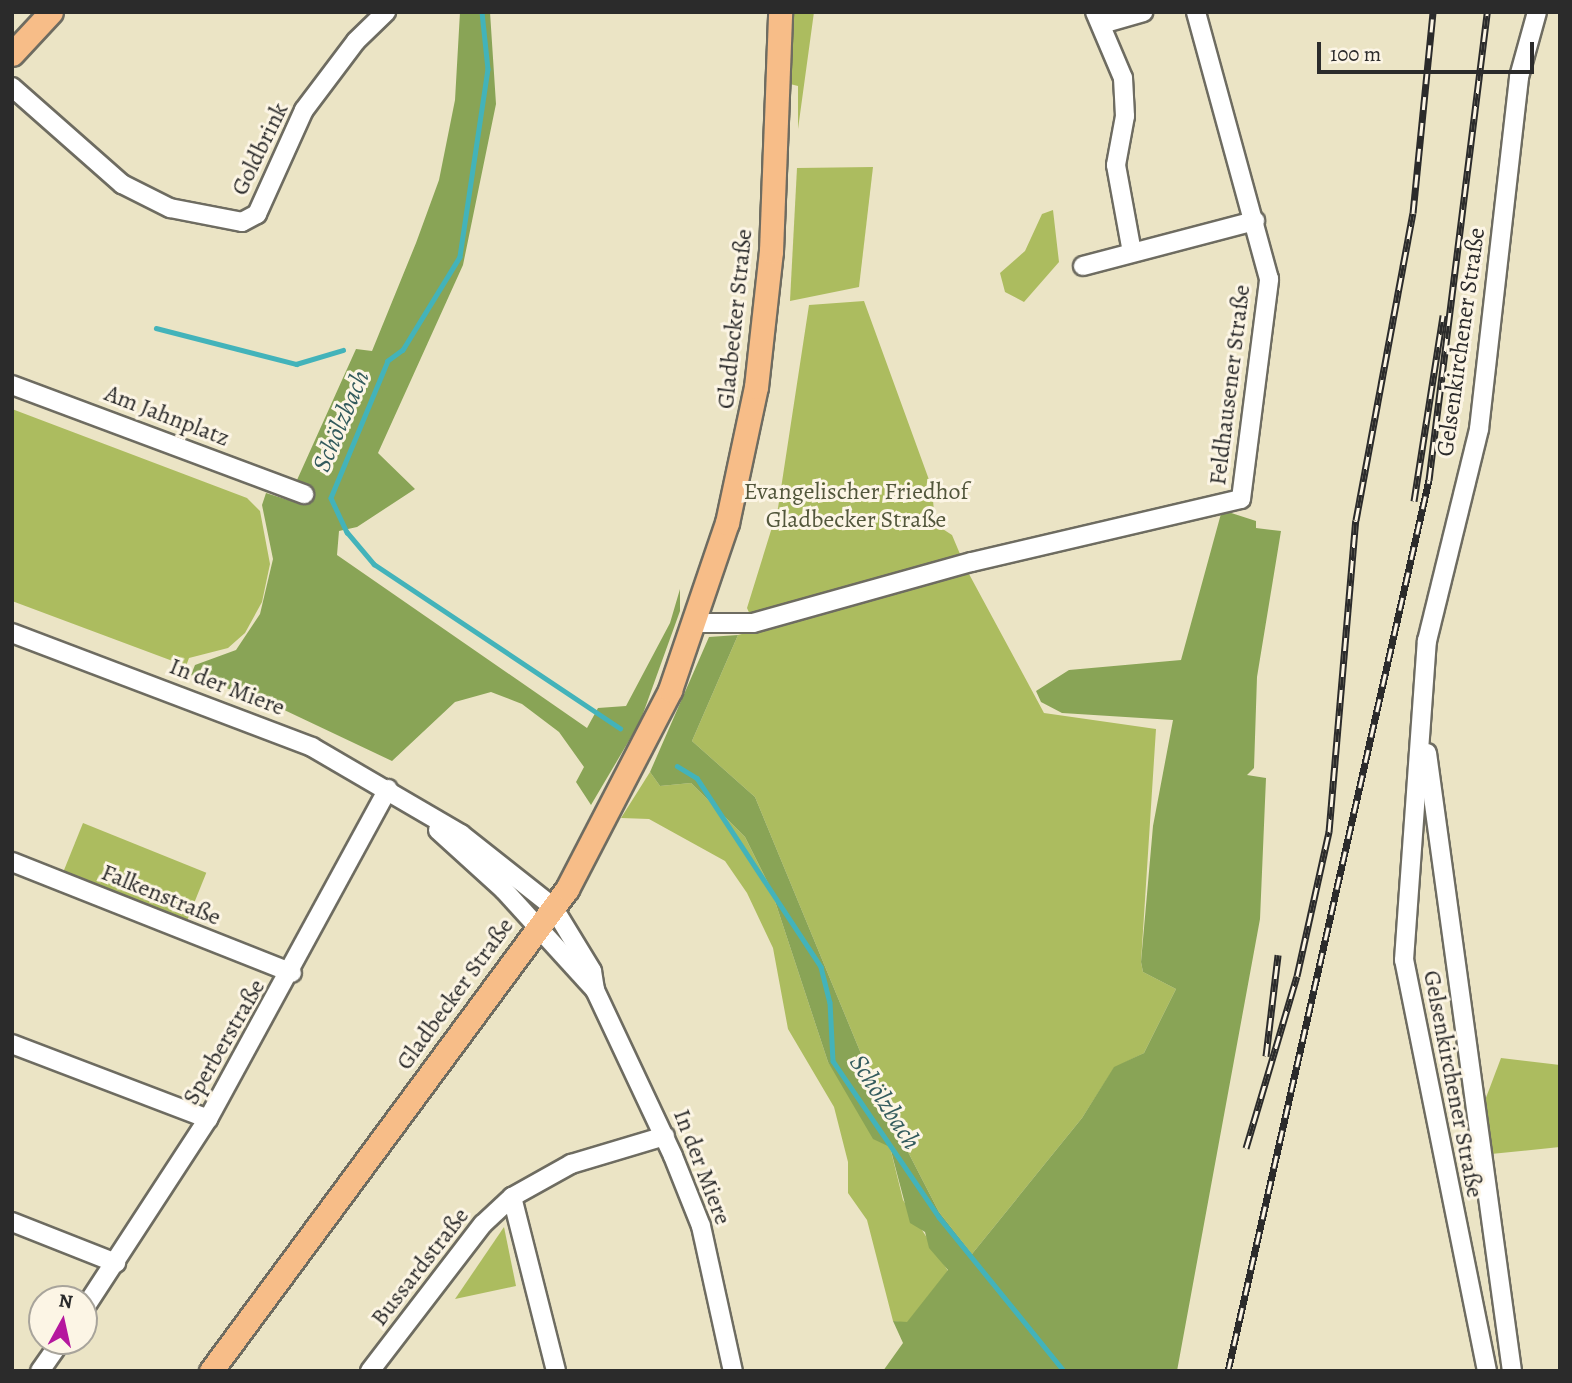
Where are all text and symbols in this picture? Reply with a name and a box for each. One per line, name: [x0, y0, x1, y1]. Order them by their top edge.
scale bar: [1320, 28, 1537, 72]
text: 100 m: [1330, 40, 1381, 68]
street label: Goldbrink: [225, 98, 295, 200]
street label: Gelsenkirchener Straße: [1431, 226, 1491, 458]
street label: Gladbecker Straße: [711, 228, 759, 410]
street label: Feldhausener Straße: [1203, 283, 1257, 487]
water label: Schölzbach: [306, 366, 376, 476]
street label: Am Jahnplatz: [101, 379, 233, 453]
park label: Evangelischer Friedhof Gladbecker Straße: [744, 478, 968, 534]
street label: In der Miere: [165, 652, 289, 722]
street label: Falkenstraße: [97, 858, 225, 932]
street label: Gladbecker Straße: [390, 912, 520, 1076]
street label: Gelsenkirchener Straße: [1417, 968, 1489, 1200]
street label: Sperberstraße: [177, 974, 271, 1110]
water label: Schölzbach: [843, 1049, 927, 1155]
street label: In der Miere: [667, 1105, 737, 1229]
street label: Bussardstraße: [365, 1202, 475, 1332]
north arrow: [28, 1285, 98, 1355]
text: N: [57, 1287, 74, 1315]

